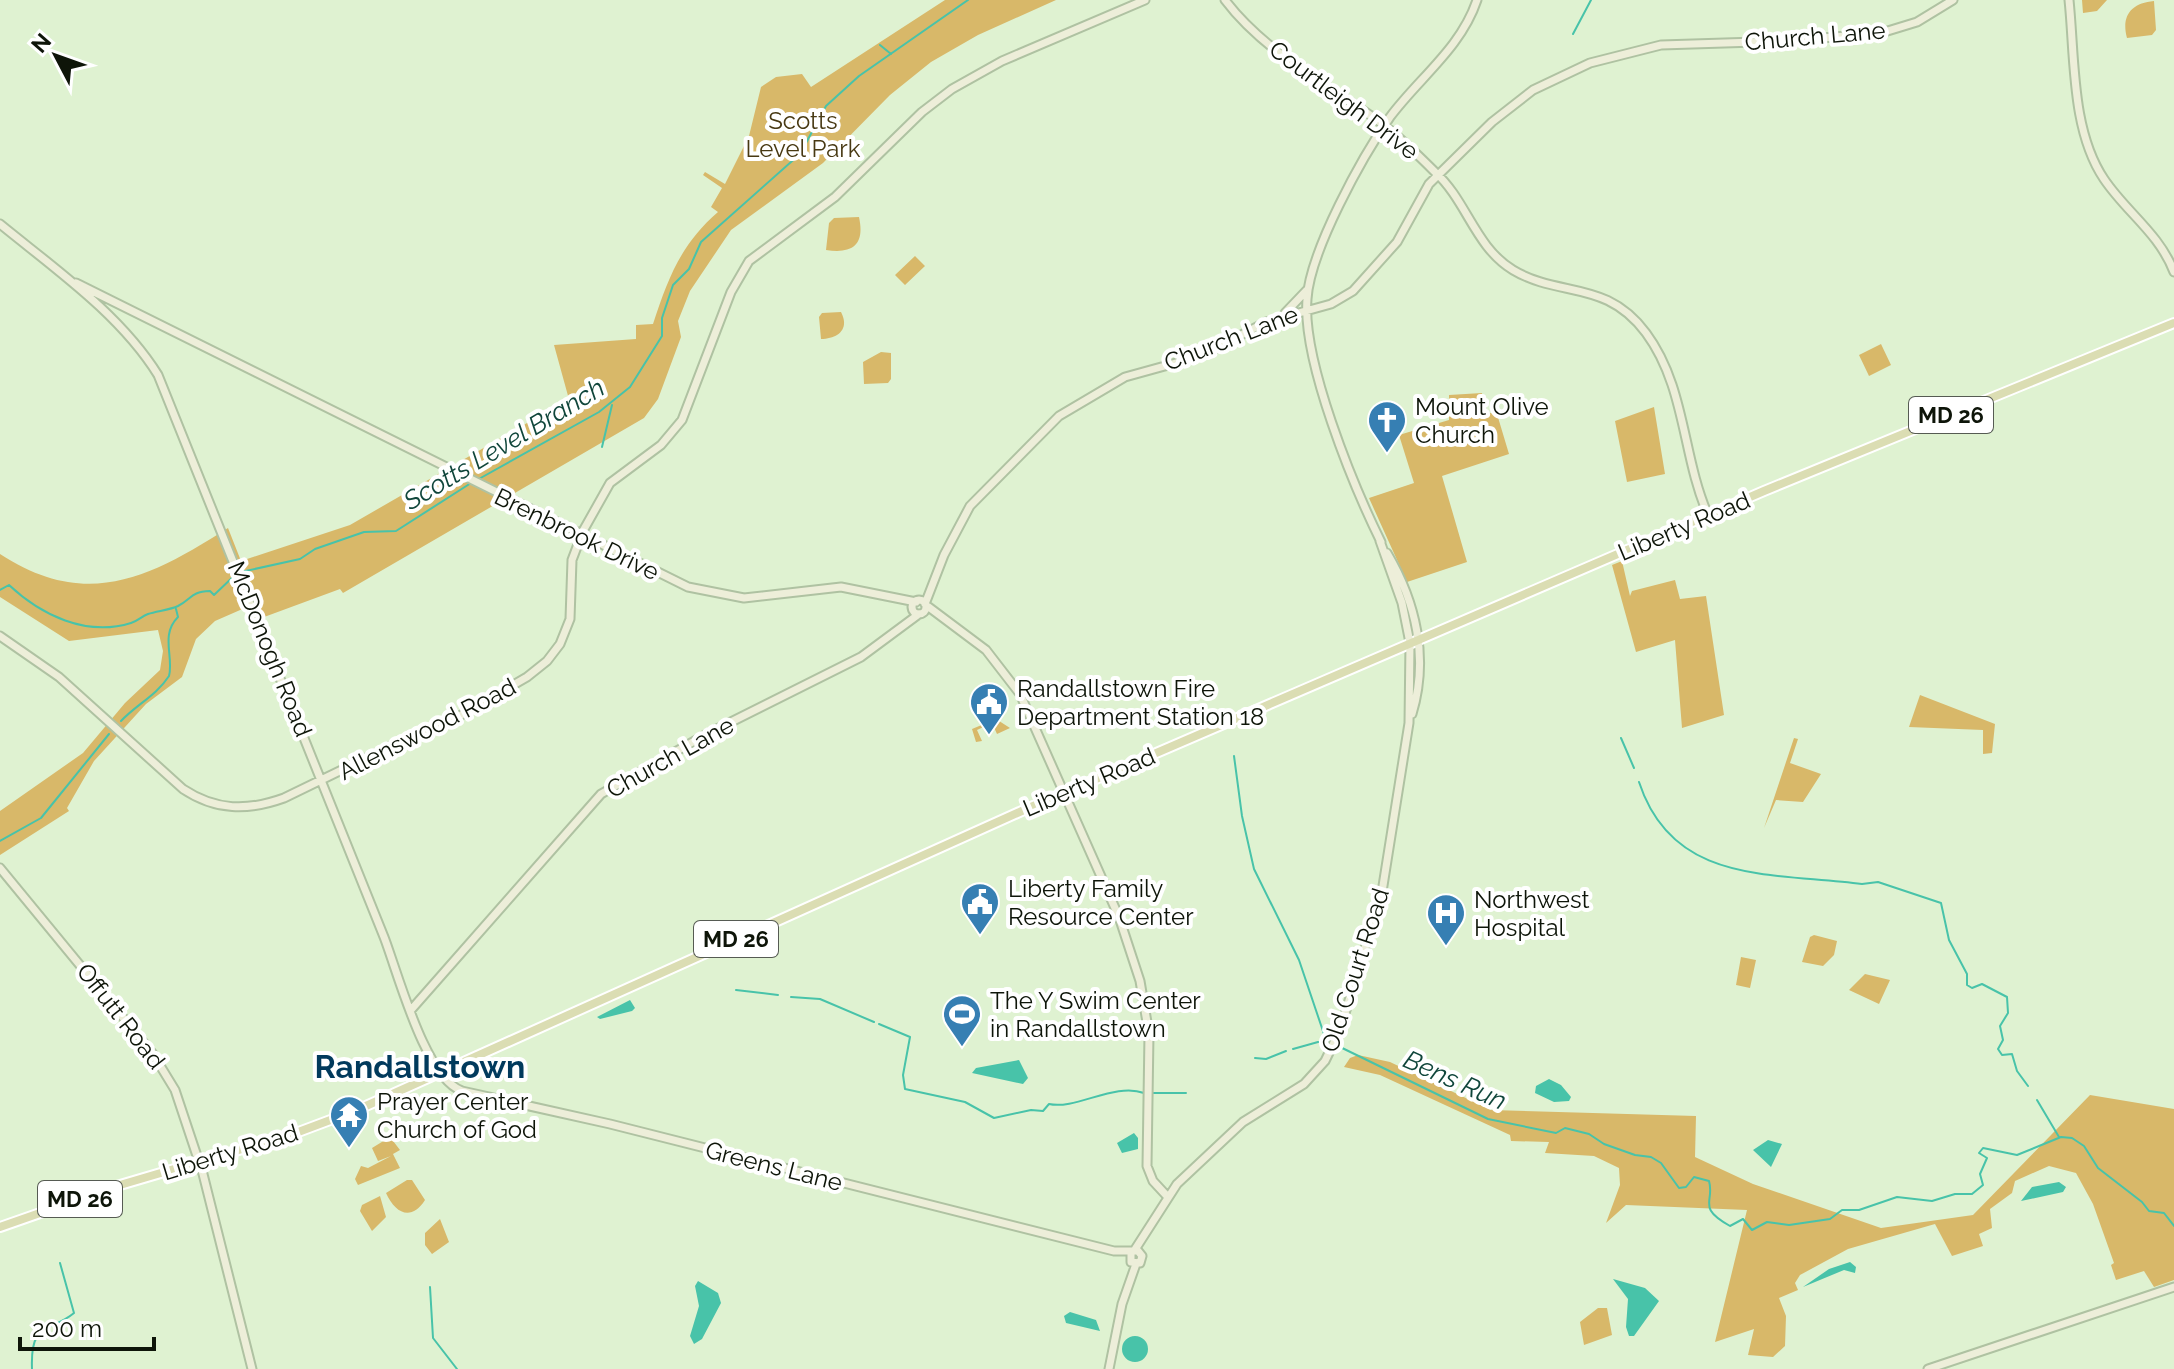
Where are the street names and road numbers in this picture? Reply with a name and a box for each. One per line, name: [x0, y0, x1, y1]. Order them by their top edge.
street label: Church Lane: [1743, 15, 1887, 57]
street label: Courtleigh Drive: [1264, 34, 1424, 166]
street label: Church Lane: [1160, 299, 1302, 377]
road number: MD 26: [1909, 397, 1993, 433]
street label: Brenbrook Drive: [490, 482, 664, 586]
street label: Liberty Road: [1614, 485, 1754, 567]
street label: McDonogh Road: [222, 557, 318, 741]
street label: Allenswood Road: [334, 672, 520, 786]
street label: Church Lane: [601, 710, 739, 804]
street label: Liberty Road: [1019, 741, 1159, 823]
street label: Old Court Road: [1315, 884, 1395, 1056]
road number: MD 26: [694, 921, 778, 957]
street label: Offutt Road: [71, 957, 171, 1075]
street label: Liberty Road: [159, 1118, 301, 1186]
street label: Greens Lane: [702, 1135, 846, 1197]
road number: MD 26: [38, 1181, 122, 1217]

